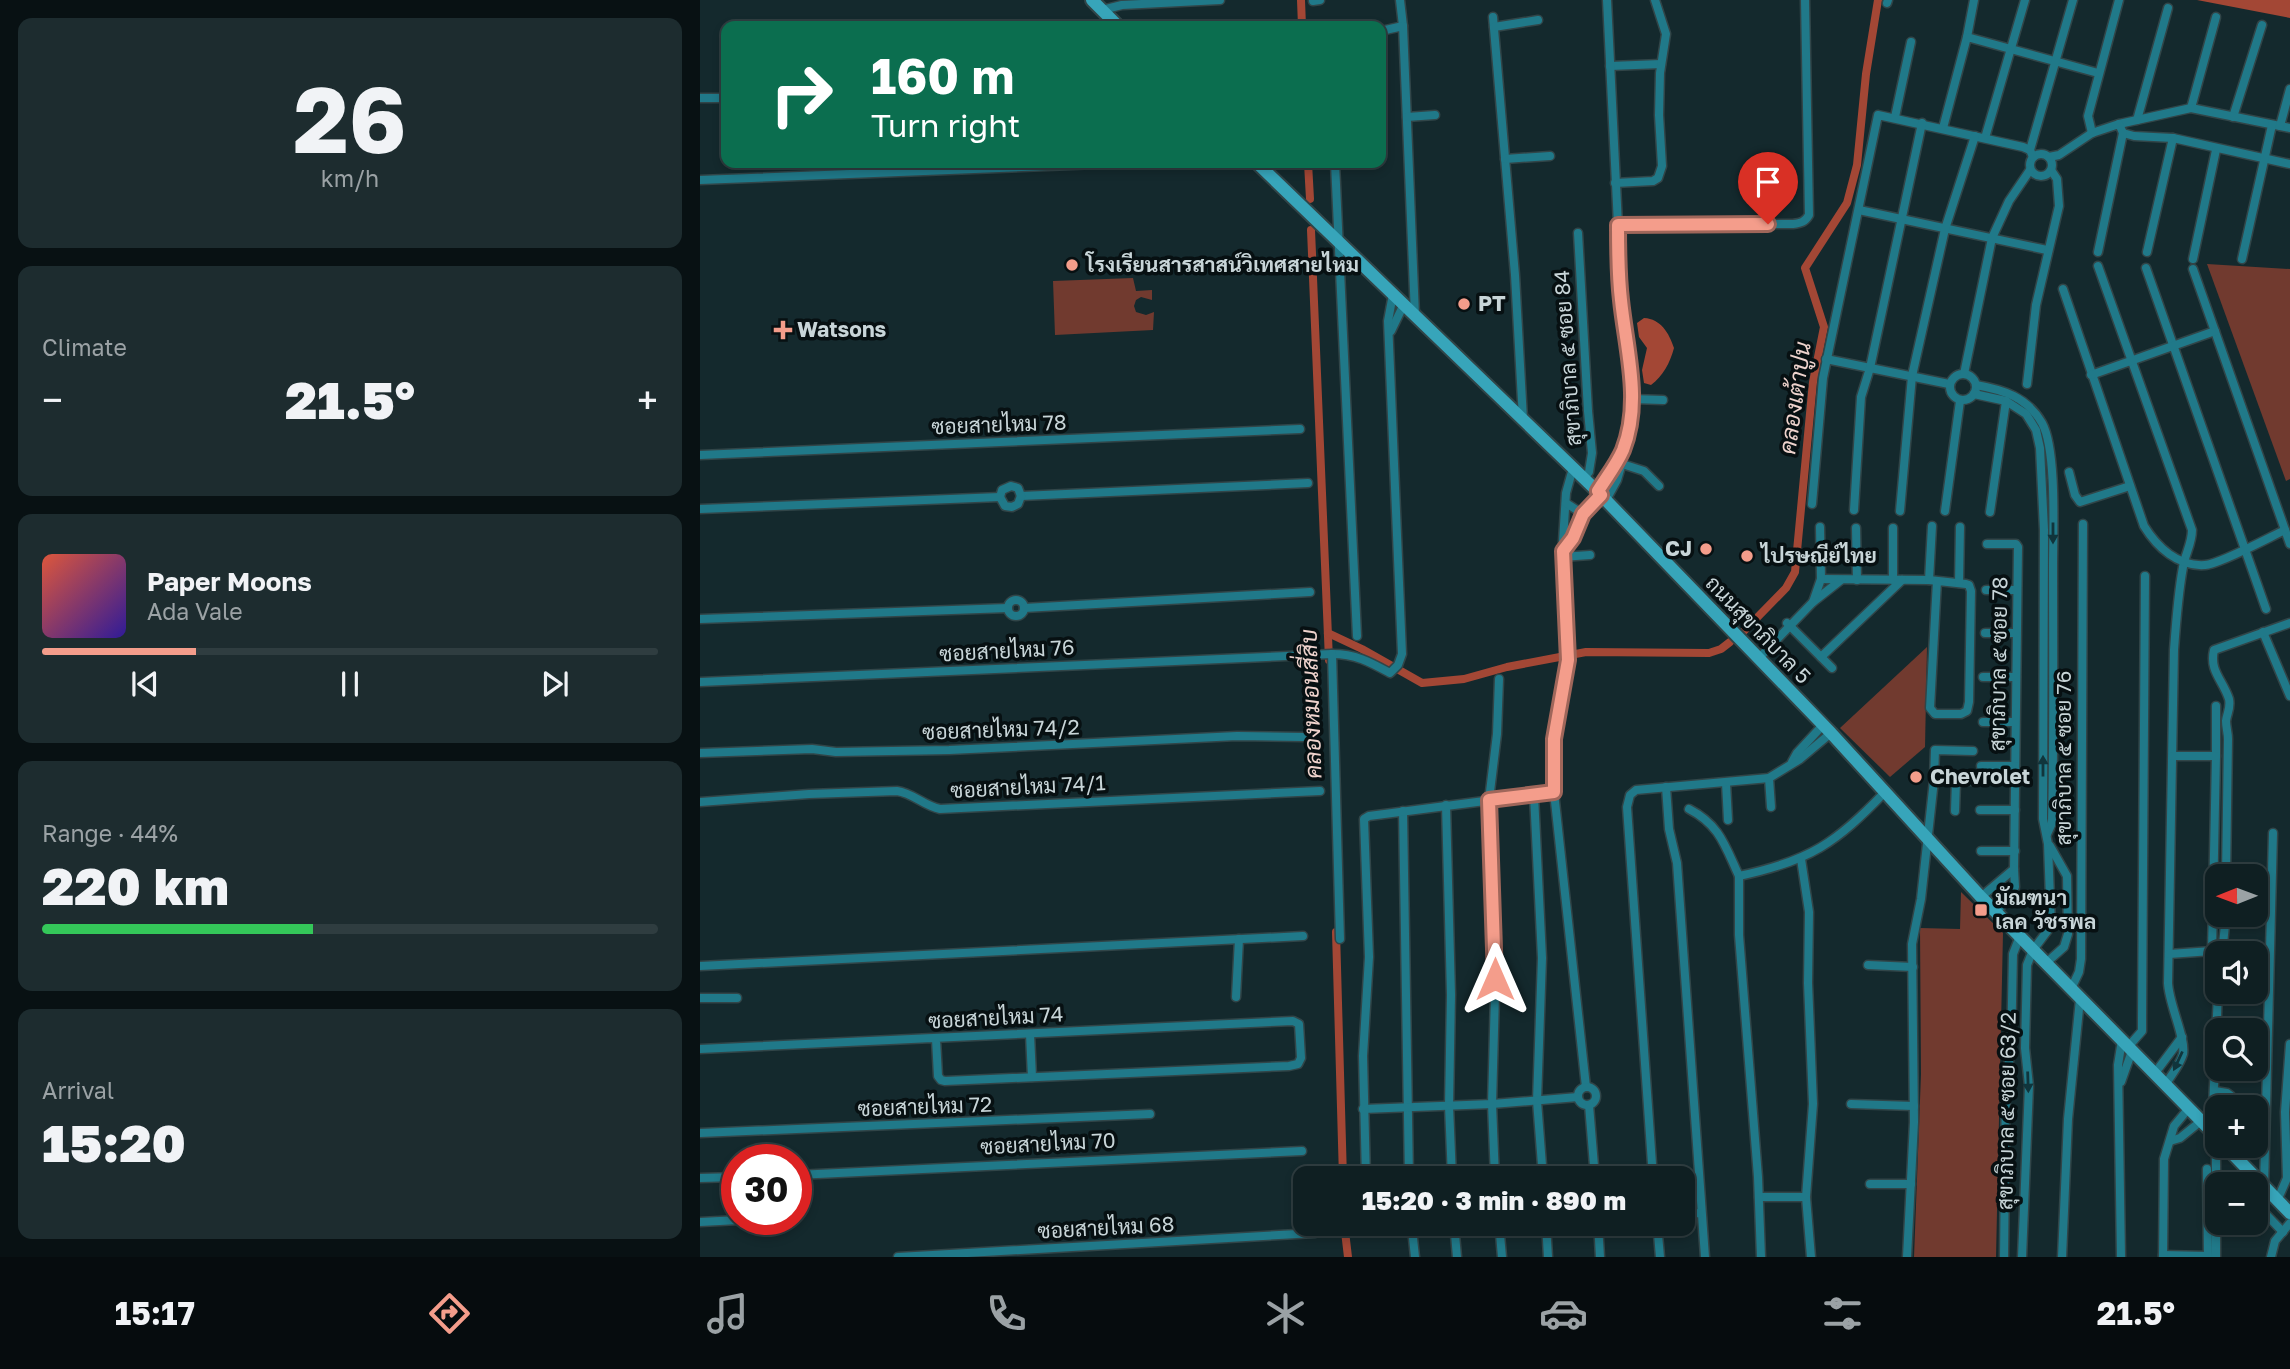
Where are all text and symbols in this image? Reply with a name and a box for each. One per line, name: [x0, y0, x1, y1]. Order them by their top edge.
text: 160 m: [871, 46, 1014, 105]
icon: right: [756, 49, 847, 140]
text: 26: [293, 64, 407, 173]
text: Turn right: [871, 106, 1020, 144]
pin: [1738, 152, 1798, 224]
icon: arrive: [1749, 163, 1787, 201]
text: km/h: [321, 164, 379, 192]
place label: โรงเรียนสารสาสน์วิเทศสายไหม: [1084, 251, 1359, 277]
marker: โรงเรียนสารสาสน์วิเทศสายไหม: [1064, 257, 1080, 273]
street label: สุขาภิบาล ๕ ซอย 84: [1548, 269, 1588, 447]
place label: PT: [1478, 290, 1506, 316]
marker: PT: [1456, 296, 1472, 312]
place label: Watsons: [797, 316, 887, 342]
marker: Watsons: [775, 322, 791, 338]
text: Climate: [42, 333, 127, 361]
water label: คลองเต้าปูน: [1772, 340, 1820, 456]
text: 21.5°: [285, 368, 415, 430]
text: −: [42, 377, 63, 422]
text: +: [637, 377, 658, 422]
street label: ซอยสายไหม 78: [931, 409, 1067, 439]
one-way arrow: [2047, 522, 2059, 544]
place label: CJ: [1665, 535, 1692, 561]
marker: CJ: [1698, 541, 1714, 557]
place label: ไปรษณีย์ไทย: [1759, 542, 1877, 568]
marker: ไปรษณีย์ไทย: [1739, 548, 1755, 564]
text: Paper Moons: [147, 566, 312, 597]
street label: ถนนสุขาภิบาล 5: [1699, 570, 1817, 690]
street label: สุขาภิบาล ๕ ซอย 78: [1983, 576, 2015, 752]
text: Ada Vale: [147, 597, 243, 625]
water label: คลองหมอนสี่สิบ: [1287, 629, 1327, 779]
street label: ซอยสายไหม 76: [939, 633, 1075, 667]
icon: previous: [126, 665, 164, 703]
icon: pause: [331, 665, 369, 703]
icon: next: [536, 665, 574, 703]
street label: สุขาภิบาล ๕ ซอย 76: [2050, 671, 2078, 845]
street label: ซอยสายไหม 74/2: [922, 713, 1080, 745]
one-way arrow: [2037, 755, 2049, 777]
place label: Chevrolet: [1930, 763, 2030, 789]
street label: ซอยสายไหม 74/1: [950, 769, 1106, 803]
marker: Chevrolet: [1908, 769, 1924, 785]
text: Range · 44%: [42, 819, 178, 847]
text: 220 km: [42, 854, 229, 916]
north arrow: [2205, 864, 2268, 928]
map controls: [2205, 864, 2268, 1235]
place label: มัณฑนา เลค วัชรพล: [1995, 884, 2096, 934]
marker: มัณฑนา เลค วัชรพล: [1973, 902, 1989, 918]
button: sound: [2205, 941, 2268, 1004]
position arrow: [1458, 942, 1532, 1016]
street label: ซอยสายไหม 74: [928, 1000, 1064, 1034]
street label: สุขาภิบาล ๕ ซอย 63/2: [1991, 1012, 2023, 1210]
button: search: [2205, 1018, 2268, 1081]
one-way arrow: [2172, 1051, 2184, 1071]
one-way arrow: [2023, 1071, 2034, 1093]
text: Arrival: [42, 1076, 114, 1104]
street label: ซอยสายไหม 72: [857, 1091, 993, 1121]
button: +: [2205, 1095, 2268, 1158]
text: 15:20: [42, 1111, 186, 1173]
street label: ซอยสายไหม 70: [980, 1126, 1116, 1160]
speed limit sign: 30: [721, 1144, 812, 1235]
button: −: [2205, 1172, 2268, 1235]
text: 15:20 · 3 min · 890 m: [1362, 1185, 1626, 1216]
street label: ซอยสายไหม 68: [1037, 1210, 1175, 1244]
icon: directions: [425, 1289, 474, 1338]
icon: music: [703, 1289, 752, 1338]
icon: phone: [982, 1289, 1031, 1338]
icon: climate: [1261, 1289, 1310, 1338]
icon: car: [1539, 1289, 1588, 1338]
icon: filters: [1818, 1289, 1867, 1338]
text: 15:17: [115, 1294, 195, 1332]
text: 21.5°: [2097, 1294, 2175, 1332]

